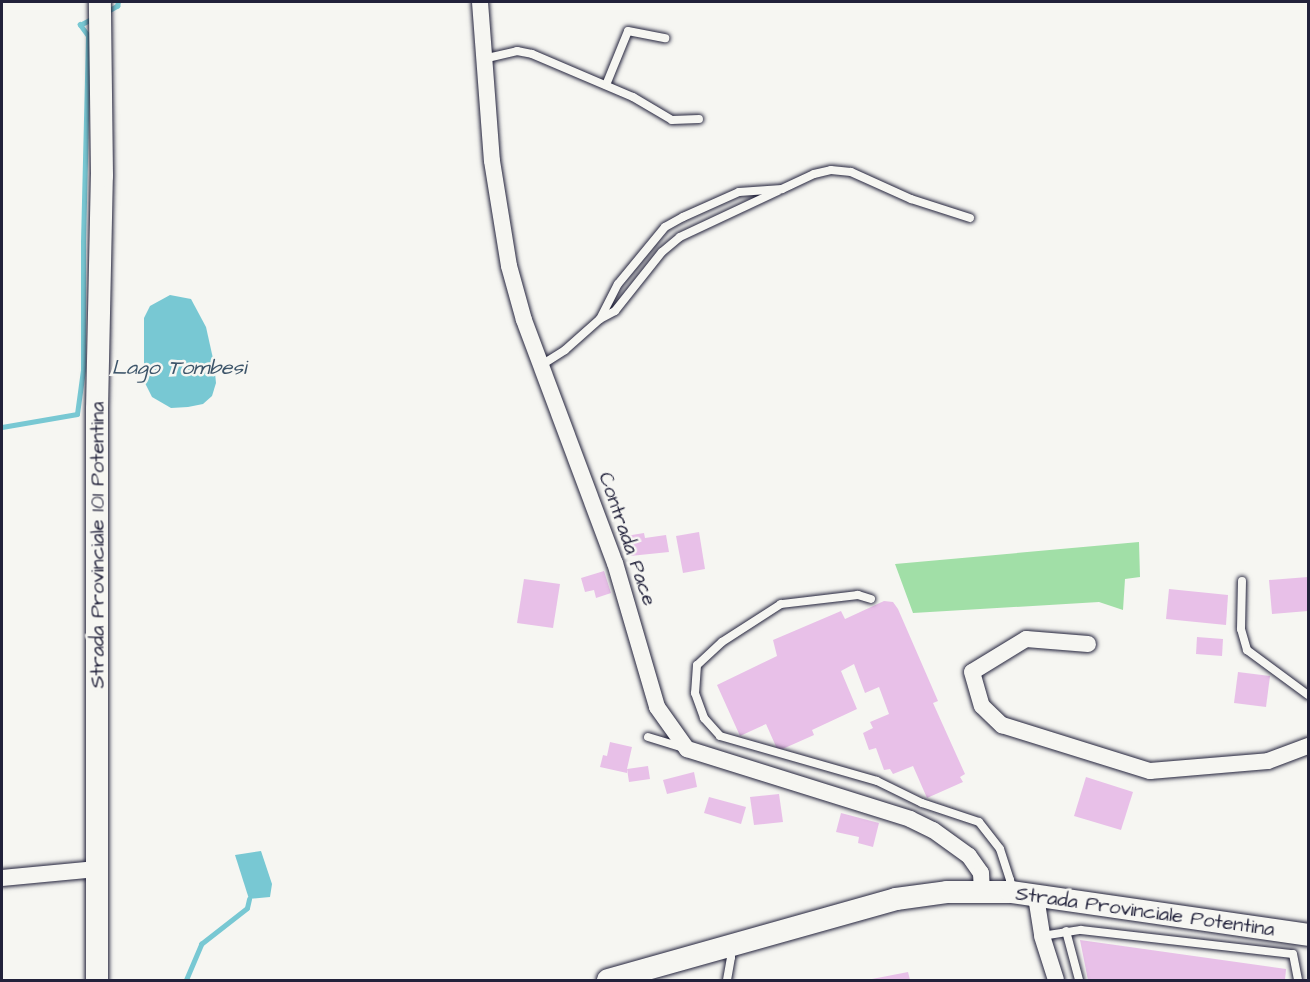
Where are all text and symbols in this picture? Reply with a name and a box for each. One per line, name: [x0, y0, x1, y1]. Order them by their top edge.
water label: Lago Tombesi: [112, 355, 246, 381]
street label: Strada Provinciale 101 Potentina: [86, 402, 110, 688]
street label: Contrada Pace: [593, 469, 661, 609]
street label: Strada Provinciale Potentina: [1014, 882, 1276, 942]

